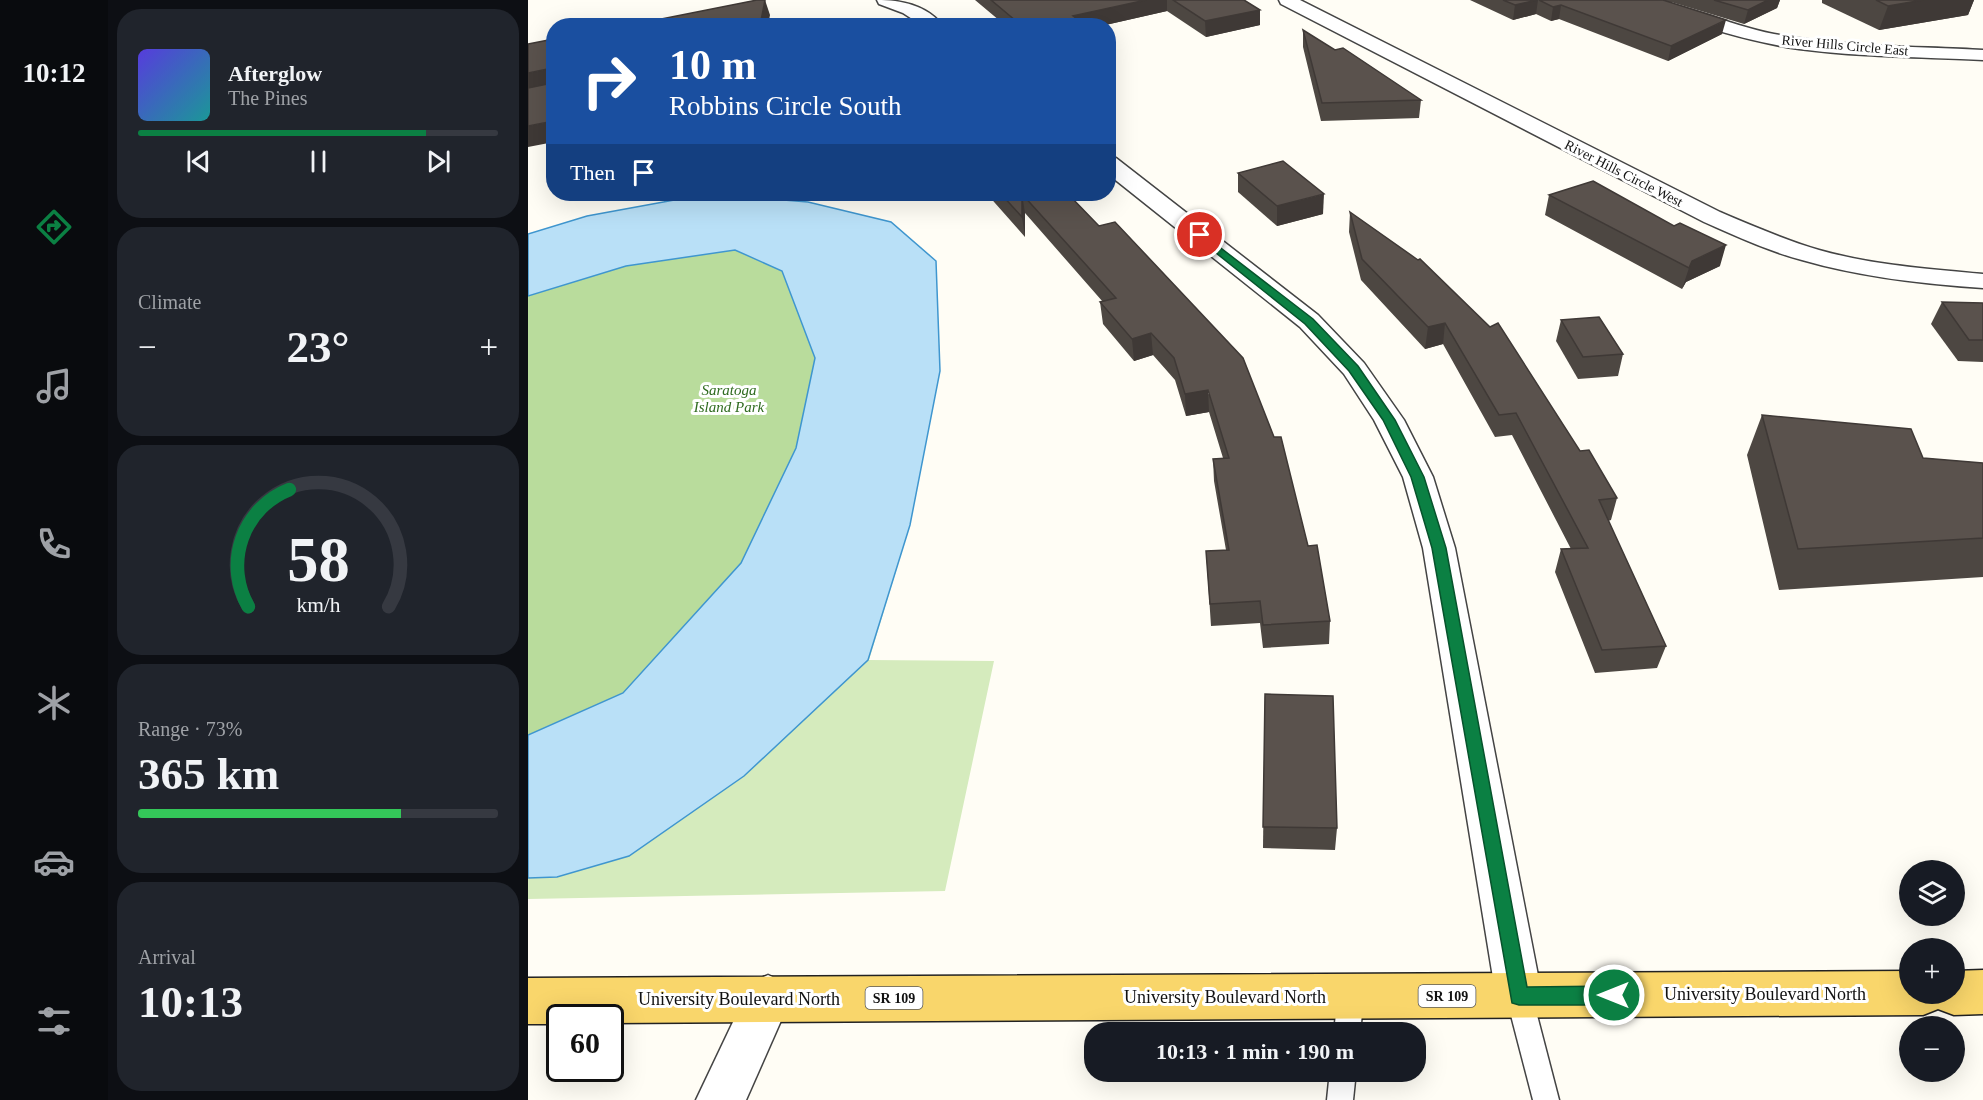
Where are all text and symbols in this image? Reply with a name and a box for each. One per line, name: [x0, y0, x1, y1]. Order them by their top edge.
street label: River Hills Circle East: [1781, 32, 1909, 59]
icon: right: [570, 42, 648, 120]
text: 10 m: [669, 42, 757, 88]
text: 10:12: [23, 58, 86, 88]
text: Afterglow: [228, 61, 322, 86]
text: The Pines: [228, 87, 307, 109]
text: Robbins Circle South: [669, 91, 902, 121]
street label: River Hills Circle West: [1562, 137, 1685, 210]
icon: previous: [182, 145, 215, 178]
icon: pause: [302, 145, 335, 178]
icon: next: [422, 145, 455, 178]
icon: arrive: [627, 156, 660, 189]
text: Then: [570, 160, 615, 185]
icon: directions: [33, 206, 75, 248]
pin: [1174, 209, 1225, 260]
icon: arrive: [1183, 218, 1216, 251]
text: Climate: [138, 291, 201, 313]
text: 23°: [287, 322, 350, 372]
text: −: [138, 329, 157, 365]
text: +: [479, 329, 498, 365]
icon: music: [33, 365, 75, 407]
park label: Saratoga Island Park: [693, 382, 765, 415]
icon: phone: [33, 523, 75, 565]
text: 58: [287, 525, 349, 594]
text: km/h: [296, 593, 340, 617]
icon: climate: [33, 682, 75, 724]
text: Range · 73%: [138, 718, 242, 740]
text: 365 km: [138, 749, 279, 799]
icon: car: [33, 841, 75, 883]
map controls: [1899, 860, 1965, 1082]
button: layers: [1899, 860, 1965, 926]
button: +: [1899, 938, 1965, 1004]
text: Arrival: [138, 946, 196, 968]
position arrow: [1582, 963, 1646, 1027]
text: 10:13: [138, 977, 243, 1027]
street label: University Boulevard North: [1664, 984, 1866, 1004]
road number: SR 109: [1418, 985, 1476, 1007]
road number: SR 109: [866, 987, 922, 1009]
street label: University Boulevard North: [1124, 987, 1326, 1007]
street label: University Boulevard North: [638, 989, 840, 1009]
icon: filters: [33, 1000, 75, 1042]
speed limit sign: 60: [546, 1004, 624, 1082]
button: −: [1899, 1016, 1965, 1082]
text: 10:13 · 1 min · 190 m: [1156, 1039, 1354, 1064]

